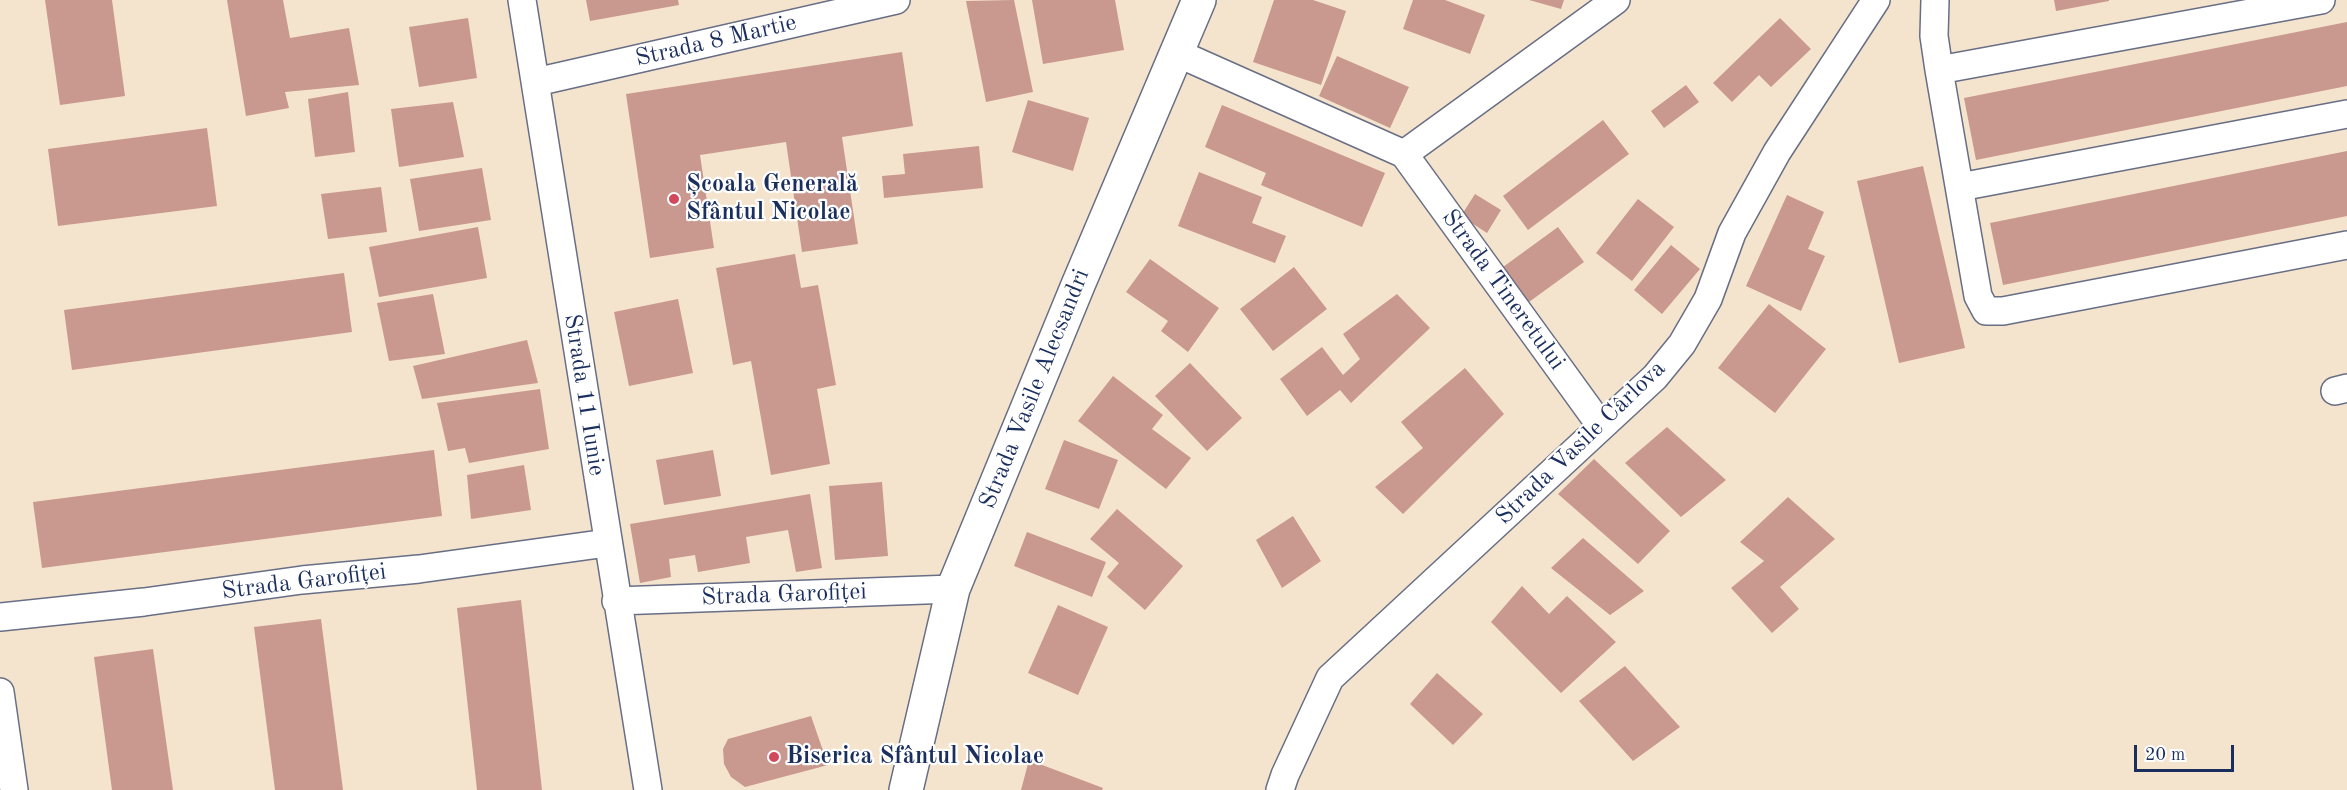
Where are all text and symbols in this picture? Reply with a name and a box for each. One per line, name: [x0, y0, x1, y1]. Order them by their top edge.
street label: Strada 8 Martie: [633, 8, 799, 74]
place label: Școala Generală Sfântul Nicolae: [686, 171, 858, 227]
marker: Școala Generală Sfântul Nicolae: [667, 192, 681, 206]
street label: Strada Tineretului: [1435, 204, 1571, 376]
street label: Strada Vasile Alecsandri: [974, 265, 1096, 513]
street label: Strada 11 Iunie: [557, 312, 611, 478]
street label: Strada Vasile Cârlova: [1490, 355, 1672, 531]
street label: Strada Garofiței: [220, 558, 388, 606]
street label: Strada Garofiței: [701, 578, 867, 612]
scale bar: [2137, 733, 2238, 771]
place label: Biserica Sfântul Nicolae: [786, 743, 1044, 771]
text: 20 m: [2145, 746, 2185, 764]
marker: Biserica Sfântul Nicolae: [767, 750, 781, 764]

